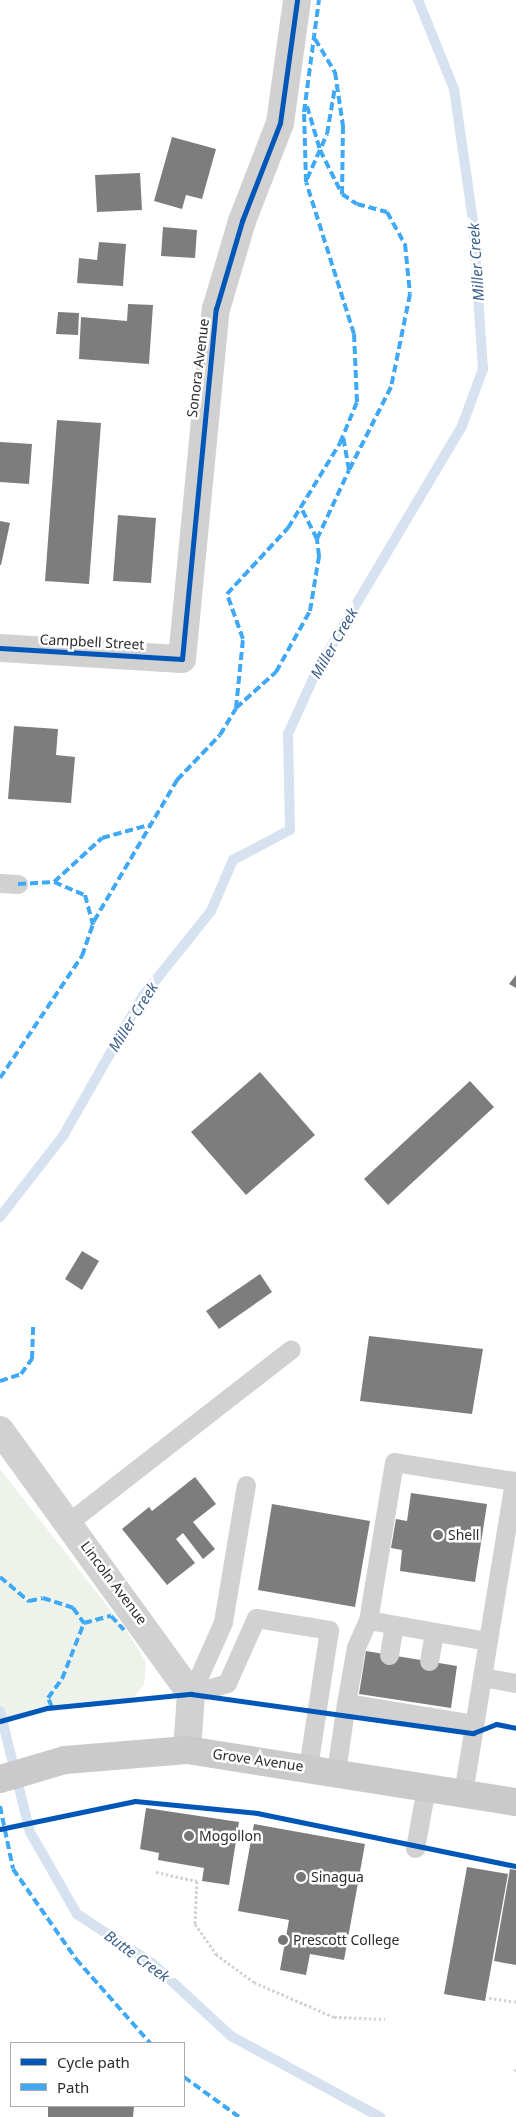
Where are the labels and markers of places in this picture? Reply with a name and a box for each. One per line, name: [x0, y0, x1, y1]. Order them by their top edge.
place label: Shell: [448, 1527, 479, 1543]
marker: Shell: [432, 1529, 444, 1541]
place label: Mogollon: [199, 1828, 262, 1844]
marker: Mogollon: [183, 1830, 195, 1842]
place label: Sinagua: [311, 1869, 364, 1885]
marker: Sinagua: [295, 1871, 307, 1883]
place label: Prescott College: [293, 1932, 399, 1948]
marker: Prescott College: [277, 1934, 289, 1946]

